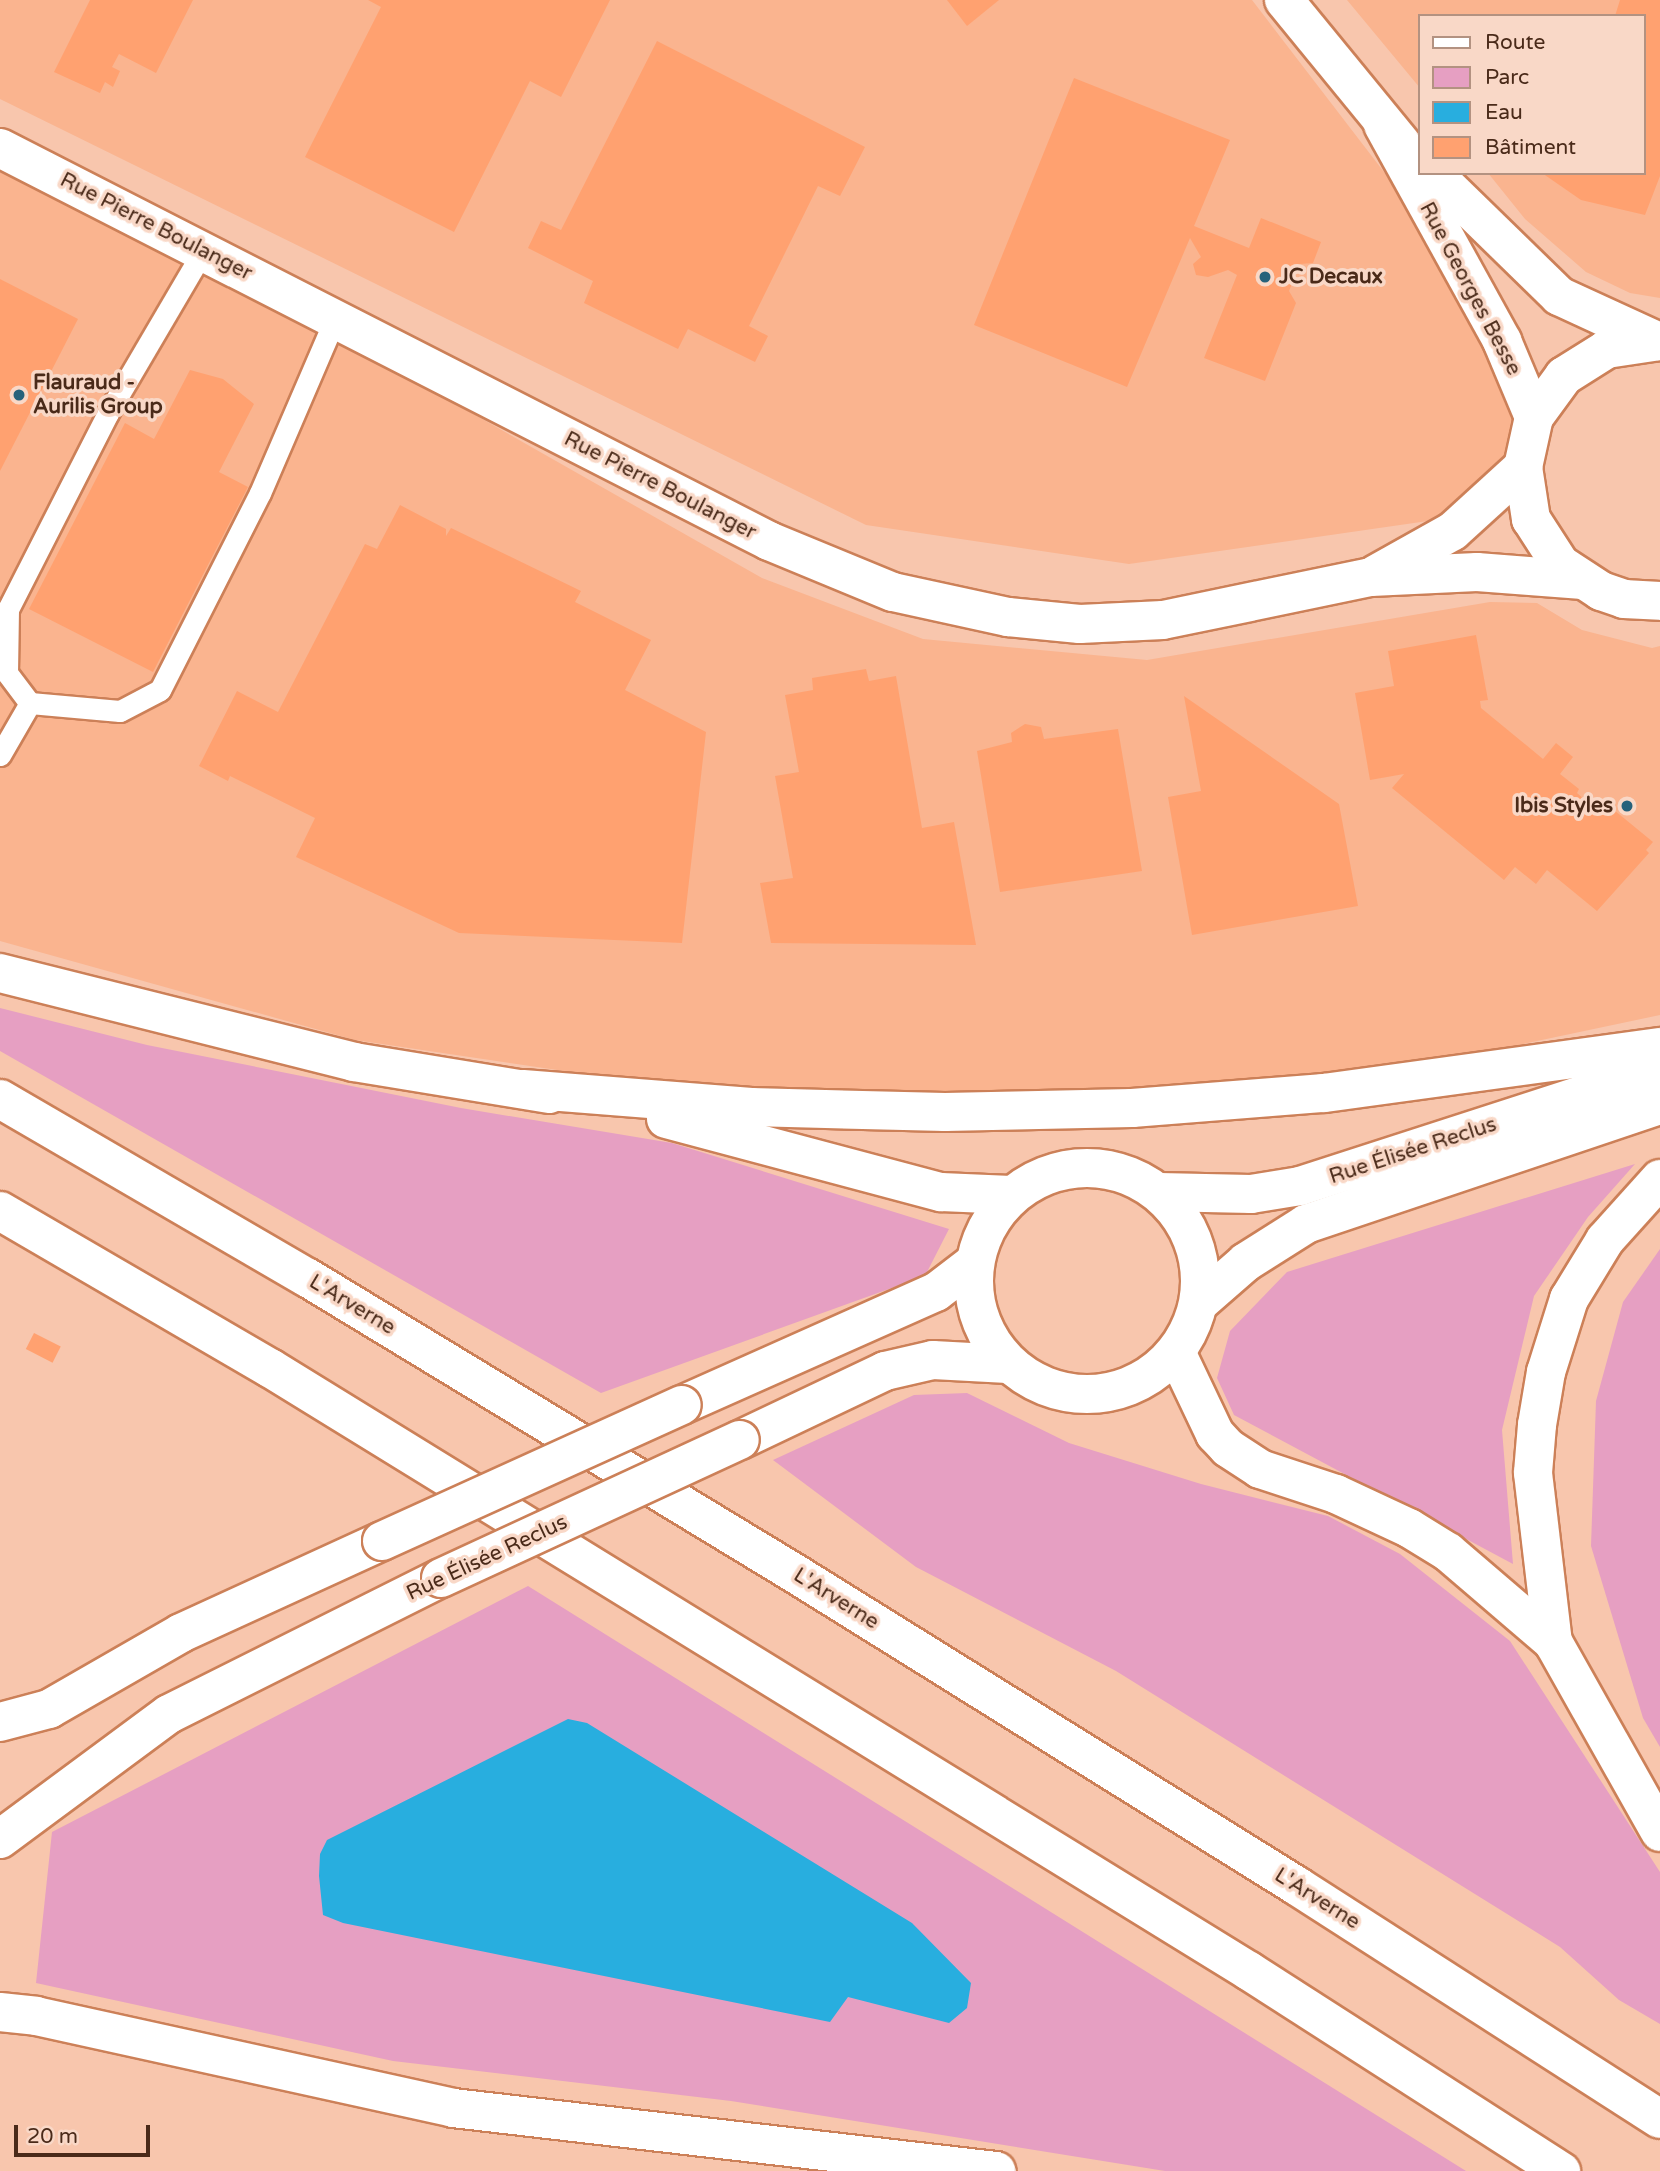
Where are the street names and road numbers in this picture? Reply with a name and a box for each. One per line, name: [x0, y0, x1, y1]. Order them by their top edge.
street label: Rue Pierre Boulanger: [56, 168, 256, 286]
street label: Rue Georges Besse: [1414, 198, 1526, 380]
street label: Rue Pierre Boulanger: [560, 427, 760, 545]
street label: Rue Élisée Reclus: [1326, 1112, 1500, 1190]
street label: L'Arverne: [304, 1269, 400, 1341]
street label: Rue Élisée Reclus: [403, 1510, 571, 1606]
street label: L'Arverne: [789, 1563, 883, 1635]
street label: L'Arverne: [1270, 1863, 1364, 1935]

